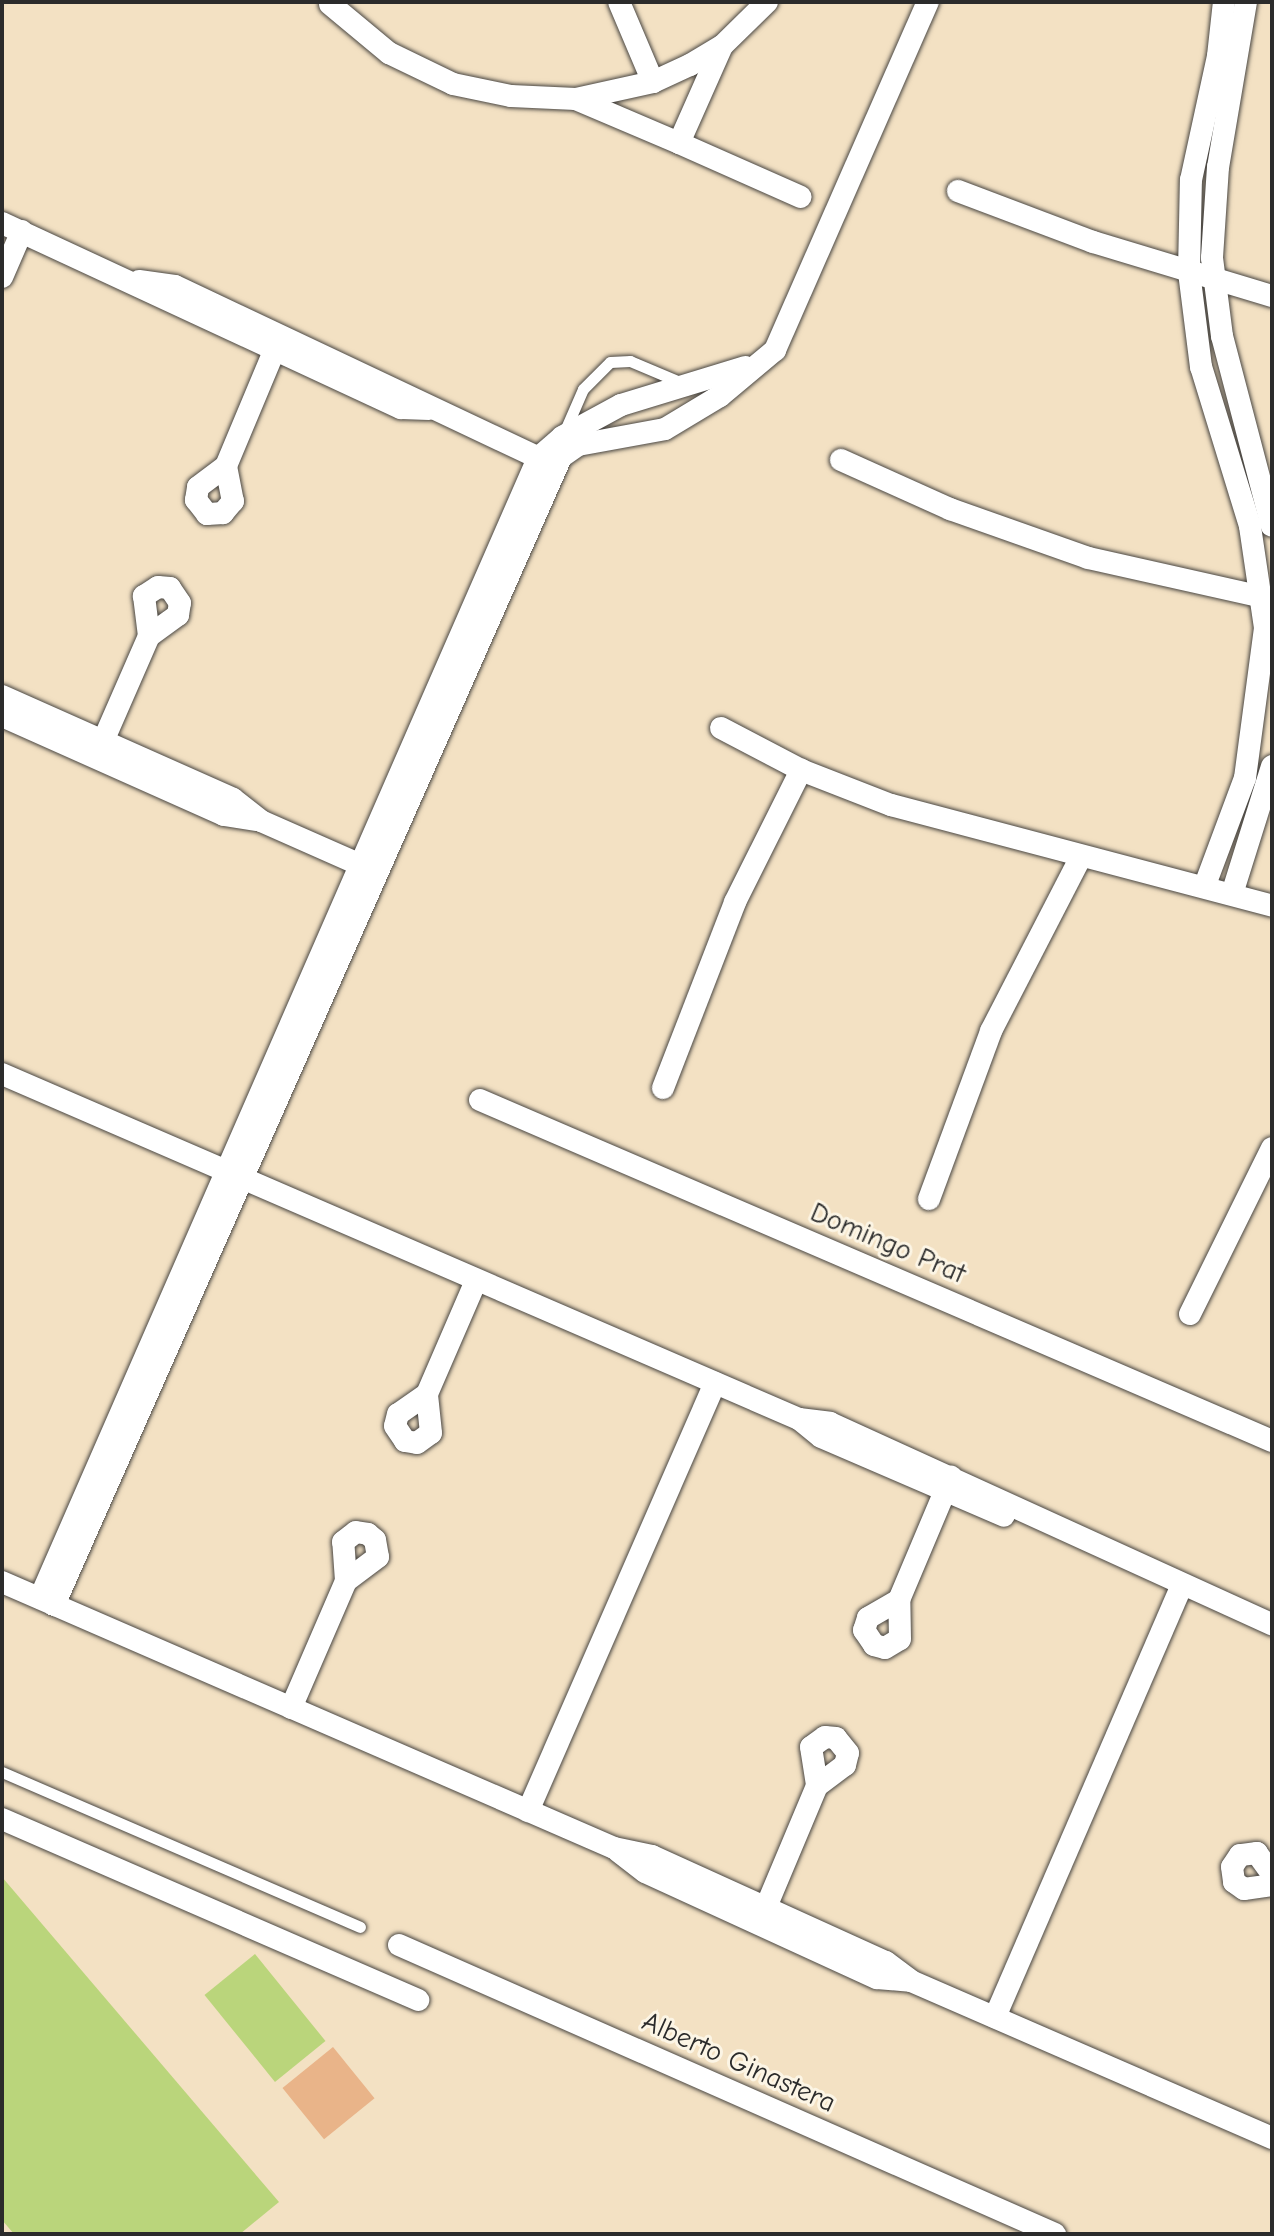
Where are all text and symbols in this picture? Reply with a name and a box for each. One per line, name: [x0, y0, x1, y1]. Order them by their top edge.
street label: Domingo Prat: [805, 1195, 971, 1291]
street label: Alberto Ginastera: [637, 2004, 841, 2120]

